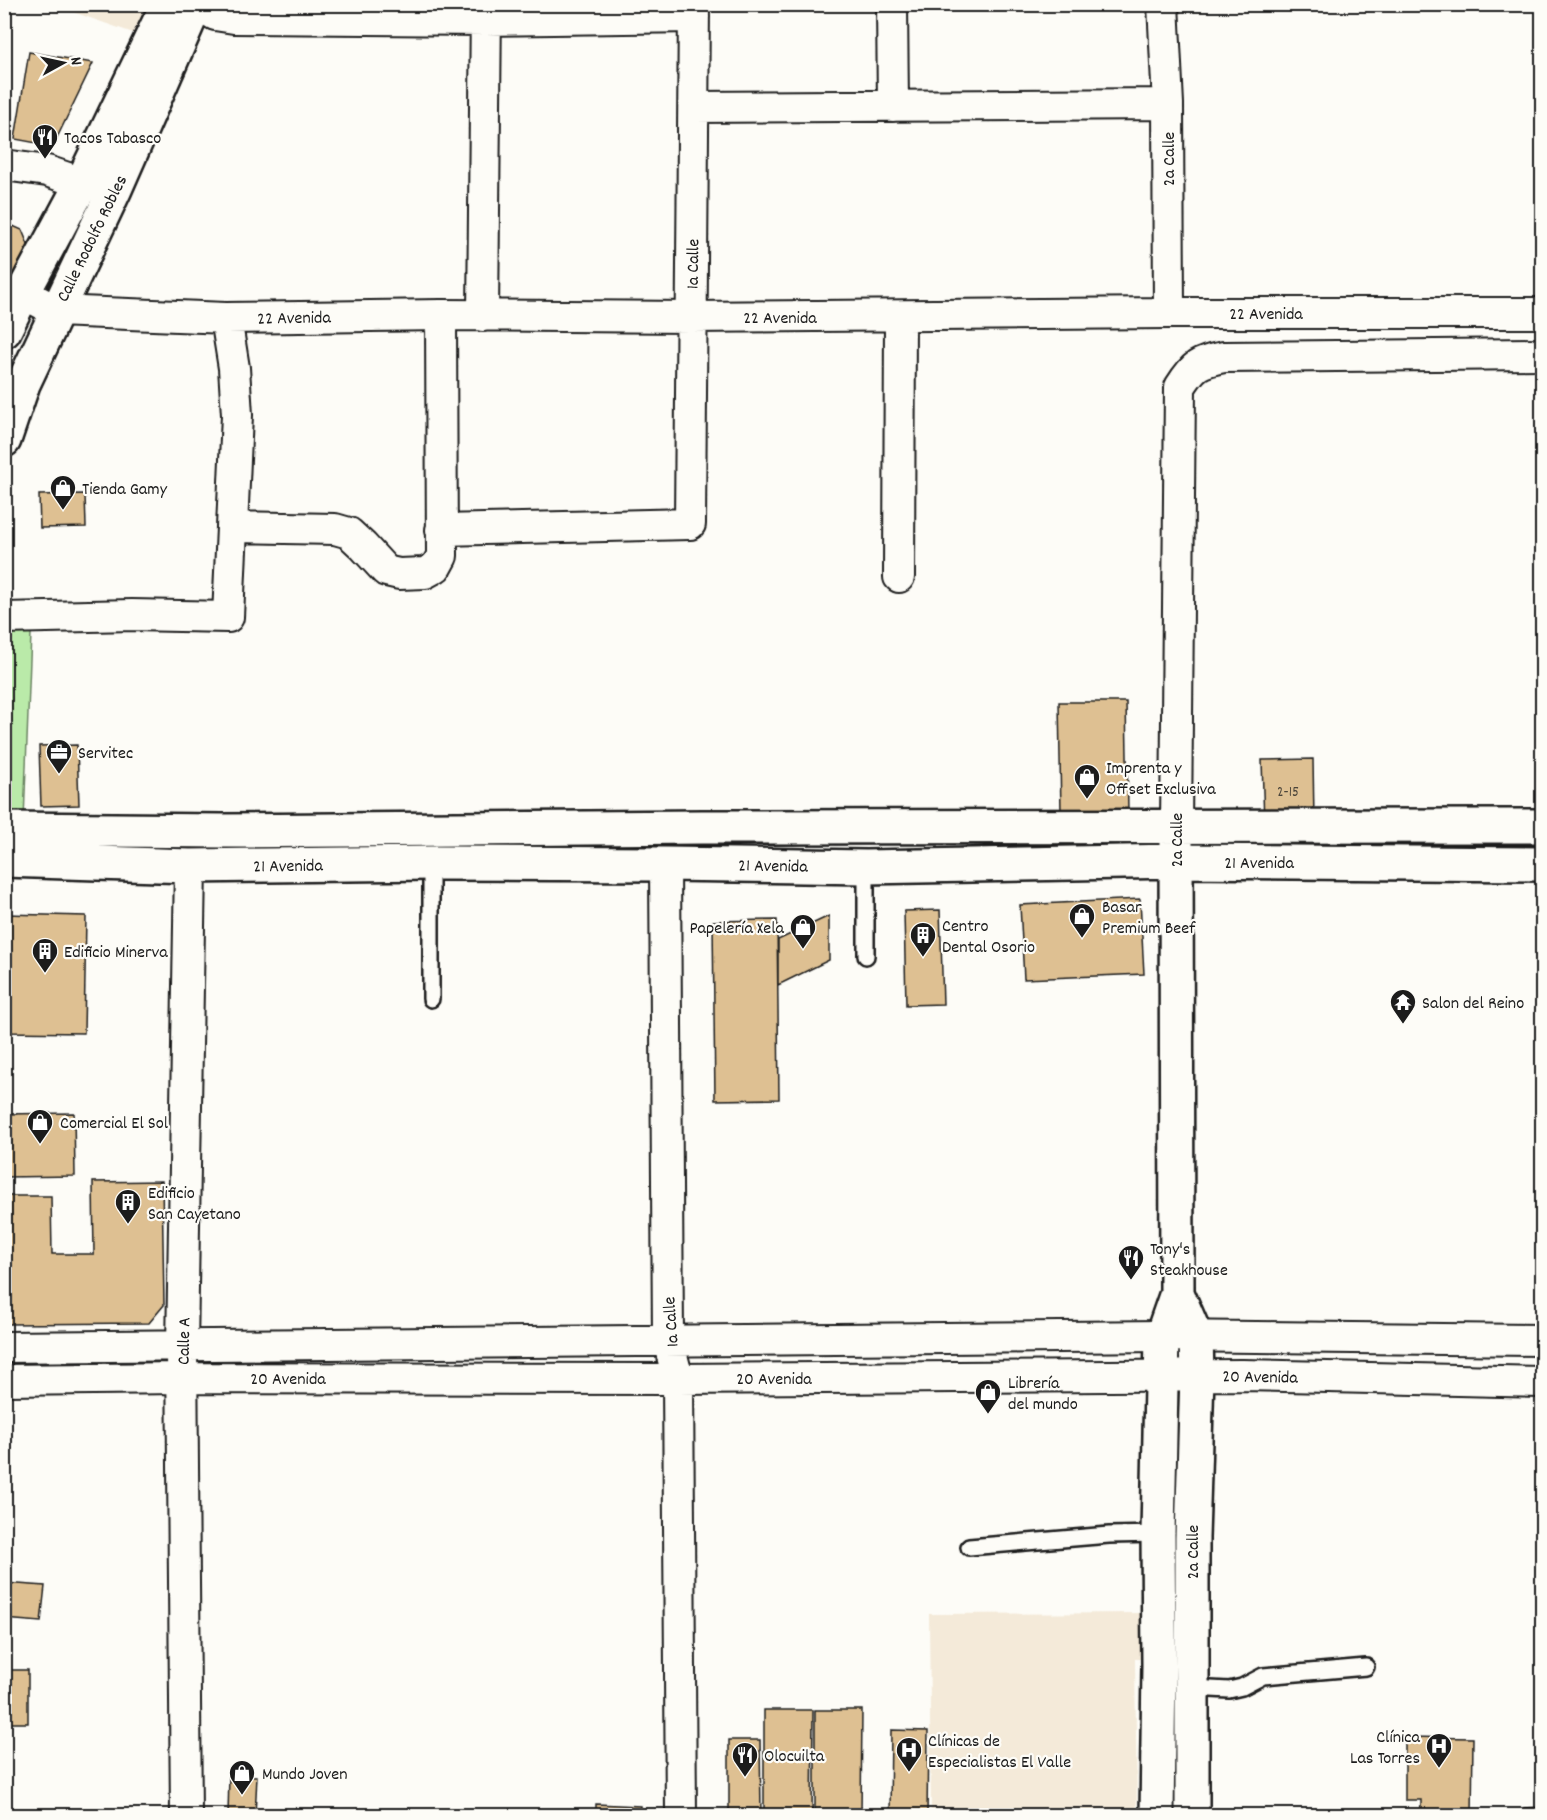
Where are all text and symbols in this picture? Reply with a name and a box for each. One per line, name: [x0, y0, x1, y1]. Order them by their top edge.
north arrow: [33, 33, 93, 93]
text: N: [63, 56, 87, 67]
restaurant icon: Tacos Tabasco: [30, 122, 60, 160]
place label: Tacos Tabasco: [64, 127, 161, 152]
street label: 2a Calle: [1158, 132, 1183, 186]
street label: Calle Rodolfo Robles: [52, 171, 135, 307]
street label: 1a Calle: [682, 239, 707, 289]
street label: 22 Avenida: [1229, 303, 1303, 328]
street label: 22 Avenida: [257, 306, 332, 333]
street label: 22 Avenida: [743, 307, 817, 332]
shop icon: Tienda Gamy: [48, 473, 78, 511]
place label: Tienda Gamy: [82, 478, 168, 503]
office icon: Servitec: [44, 737, 74, 775]
place label: Servitec: [78, 742, 133, 767]
place label: Imprenta y Offset Exclusiva: [1106, 757, 1216, 803]
shop icon: Imprenta y Offset Exclusiva: [1072, 762, 1102, 800]
house number: 2-15: [1277, 782, 1299, 804]
street label: 2a Calle: [1166, 813, 1191, 867]
street label: 21 Avenida: [1224, 852, 1294, 877]
street label: 21 Avenida: [253, 854, 324, 881]
street label: 21 Avenida: [738, 854, 809, 881]
place label: Basar Premium Beef: [1102, 896, 1196, 942]
shop icon: Basar Premium Beef: [1067, 901, 1097, 939]
shop icon: Papelería Xela: [788, 912, 818, 950]
place label: Centro Dental Osorio: [942, 915, 1035, 961]
place label: Papelería Xela: [689, 917, 785, 942]
building icon: Centro Dental Osorio: [908, 920, 938, 958]
building icon: Edificio Minerva: [30, 936, 60, 974]
place label: Edificio Minerva: [64, 941, 168, 966]
temple icon: Salon del Reino: [1388, 987, 1418, 1025]
place label: Salon del Reino: [1422, 992, 1524, 1017]
shop icon: Comercial El Sol: [25, 1107, 55, 1145]
place label: Comercial El Sol: [60, 1112, 169, 1137]
place label: Edificio San Cayetano: [148, 1182, 241, 1228]
building icon: Edificio San Cayetano: [113, 1187, 143, 1225]
place label: Tony's Steakhouse: [1150, 1238, 1228, 1284]
restaurant icon: Tony's Steakhouse: [1116, 1243, 1146, 1281]
street label: 1a Calle: [658, 1296, 687, 1348]
street label: Calle A: [173, 1317, 198, 1365]
street label: 20 Avenida: [1222, 1365, 1298, 1392]
street label: 20 Avenida: [250, 1368, 326, 1393]
street label: 20 Avenida: [736, 1368, 812, 1393]
place label: Librería del mundo: [1008, 1372, 1078, 1418]
shop icon: Librería del mundo: [973, 1377, 1003, 1415]
street label: 2a Calle: [1182, 1525, 1207, 1579]
place label: Clínica Las Torres: [1350, 1726, 1421, 1772]
place label: Clínicas de Especialistas El Valle: [928, 1730, 1071, 1776]
hospital icon: Clínica Las Torres: [1424, 1731, 1454, 1769]
hospital icon: Clínicas de Especialistas El Valle: [894, 1735, 924, 1773]
restaurant icon: Olocuilta: [730, 1740, 760, 1778]
place label: Olocuilta: [764, 1745, 825, 1770]
shop icon: Mundo Joven: [227, 1758, 257, 1796]
place label: Mundo Joven: [262, 1763, 348, 1788]

